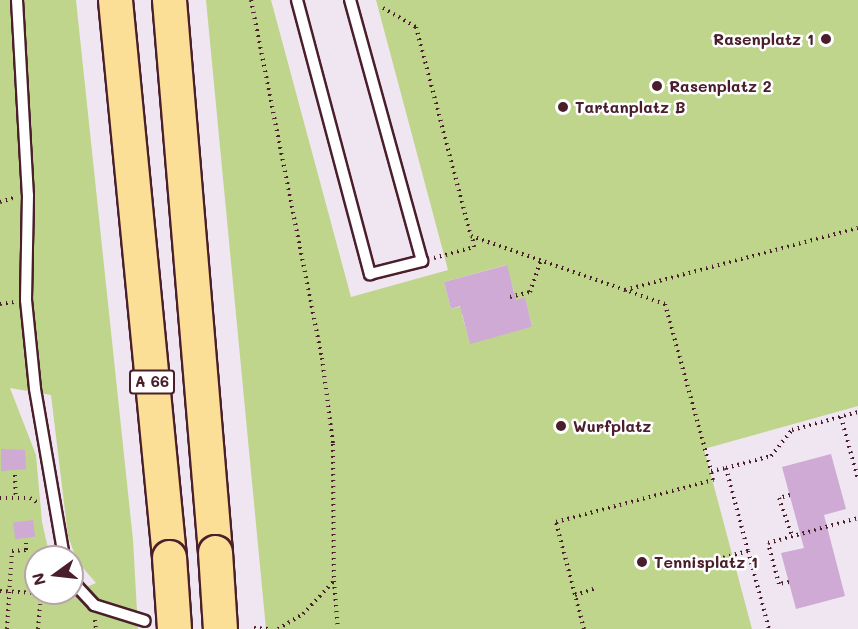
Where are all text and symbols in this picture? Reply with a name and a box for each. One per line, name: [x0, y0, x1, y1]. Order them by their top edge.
place label: Rasenplatz 1: [713, 29, 814, 49]
marker: Rasenplatz 1: [819, 32, 833, 46]
place label: Rasenplatz 2: [669, 76, 772, 96]
marker: Rasenplatz 2: [650, 79, 664, 93]
place label: Tartanplatz B: [575, 97, 686, 117]
marker: Tartanplatz B: [556, 100, 570, 114]
road number: A 66: [128, 370, 176, 394]
place label: Wurfplatz: [573, 416, 651, 436]
marker: Wurfplatz: [554, 419, 568, 433]
north arrow: [24, 545, 84, 605]
place label: Tennisplatz 1: [654, 552, 758, 572]
marker: Tennisplatz 1: [635, 555, 649, 569]
text: N: [26, 571, 50, 588]

